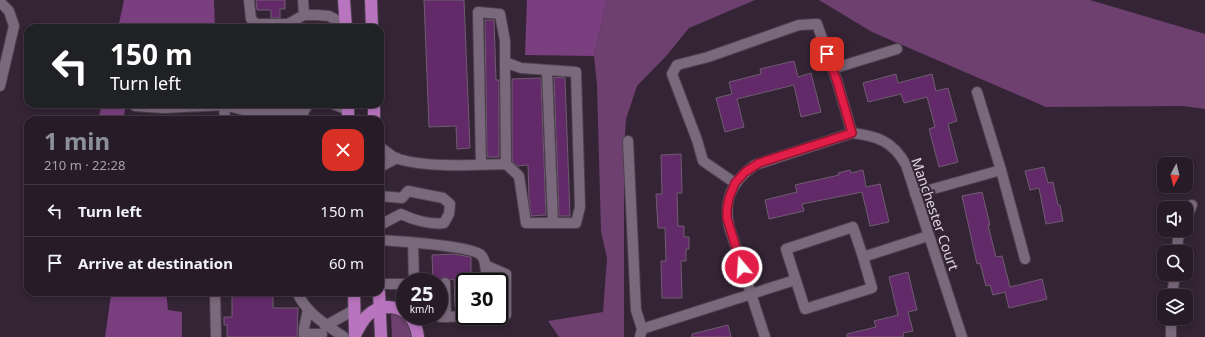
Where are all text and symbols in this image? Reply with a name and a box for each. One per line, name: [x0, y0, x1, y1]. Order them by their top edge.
text: 150 m: [110, 35, 193, 73]
pin: [810, 37, 844, 71]
icon: left: [44, 40, 96, 92]
icon: arrive: [816, 43, 838, 65]
text: Turn left: [110, 71, 181, 95]
text: 1 min: [44, 124, 110, 157]
button: close: [322, 129, 364, 171]
street label: Manchester Court: [907, 155, 964, 273]
text: 210 m · 22:28: [44, 156, 125, 174]
north arrow: [1157, 157, 1193, 193]
map controls: [1157, 157, 1193, 325]
icon: left: [44, 200, 66, 222]
text: Turn left: [78, 201, 142, 221]
text: 150 m: [320, 201, 364, 221]
button: sound: [1157, 201, 1193, 237]
button: search: [1157, 245, 1193, 281]
position arrow: [721, 246, 763, 288]
icon: arrive: [44, 252, 66, 274]
text: Arrive at destination: [78, 253, 233, 273]
text: 60 m: [329, 253, 364, 273]
speed limit sign: 30: [456, 273, 508, 325]
text: 25: [411, 280, 433, 307]
button: layers: [1157, 289, 1193, 325]
text: km/h: [410, 302, 434, 316]

